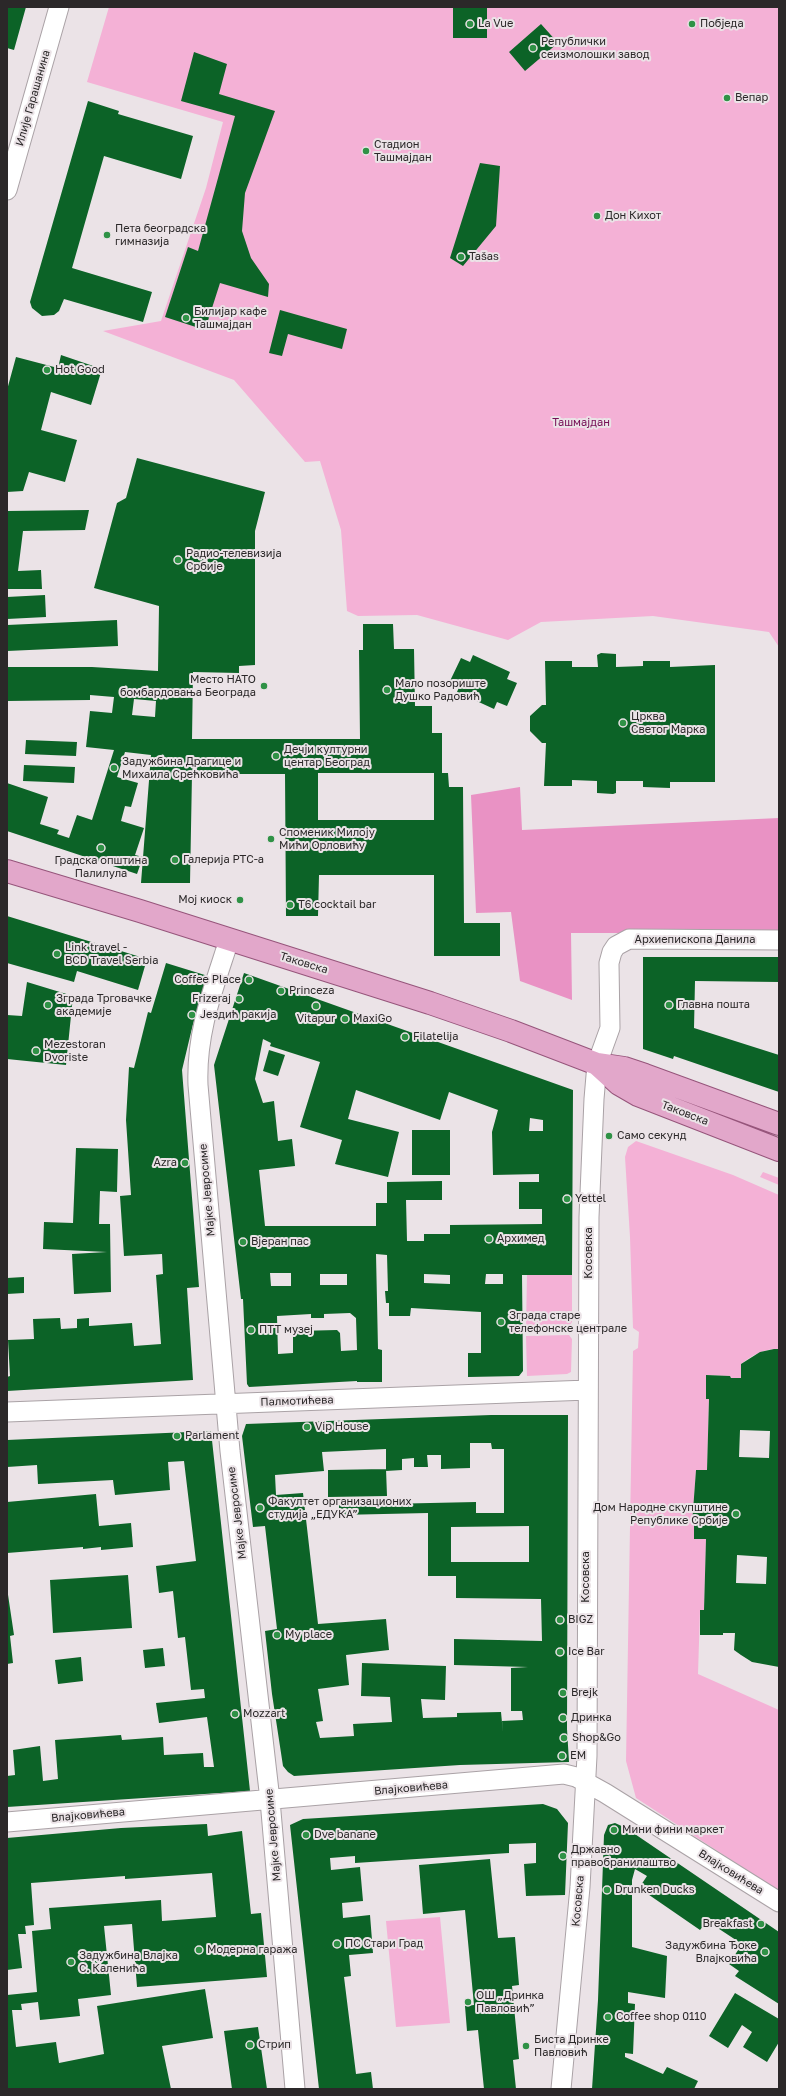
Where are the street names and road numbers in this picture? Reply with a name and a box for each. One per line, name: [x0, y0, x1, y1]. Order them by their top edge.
street label: Илије Гарашанина: [13, 48, 53, 148]
street label: Архиепископа Данила: [635, 933, 755, 947]
street label: Таковска: [278, 949, 330, 977]
street label: Таковска: [660, 1098, 710, 1128]
street label: Мајке Јевросиме: [196, 1143, 218, 1237]
street label: Косовска: [582, 1227, 596, 1279]
street label: Палмотићева: [260, 1393, 334, 1409]
street label: Мајке Јевросиме: [225, 1466, 249, 1560]
street label: Косовска: [579, 1551, 593, 1603]
street label: Влајковићева: [374, 1778, 448, 1798]
street label: Мајке Јевросиме: [262, 1788, 284, 1882]
street label: Влајковићева: [51, 1805, 125, 1825]
street label: Влајковићева: [696, 1847, 766, 1897]
street label: Косовска: [569, 1875, 587, 1927]

